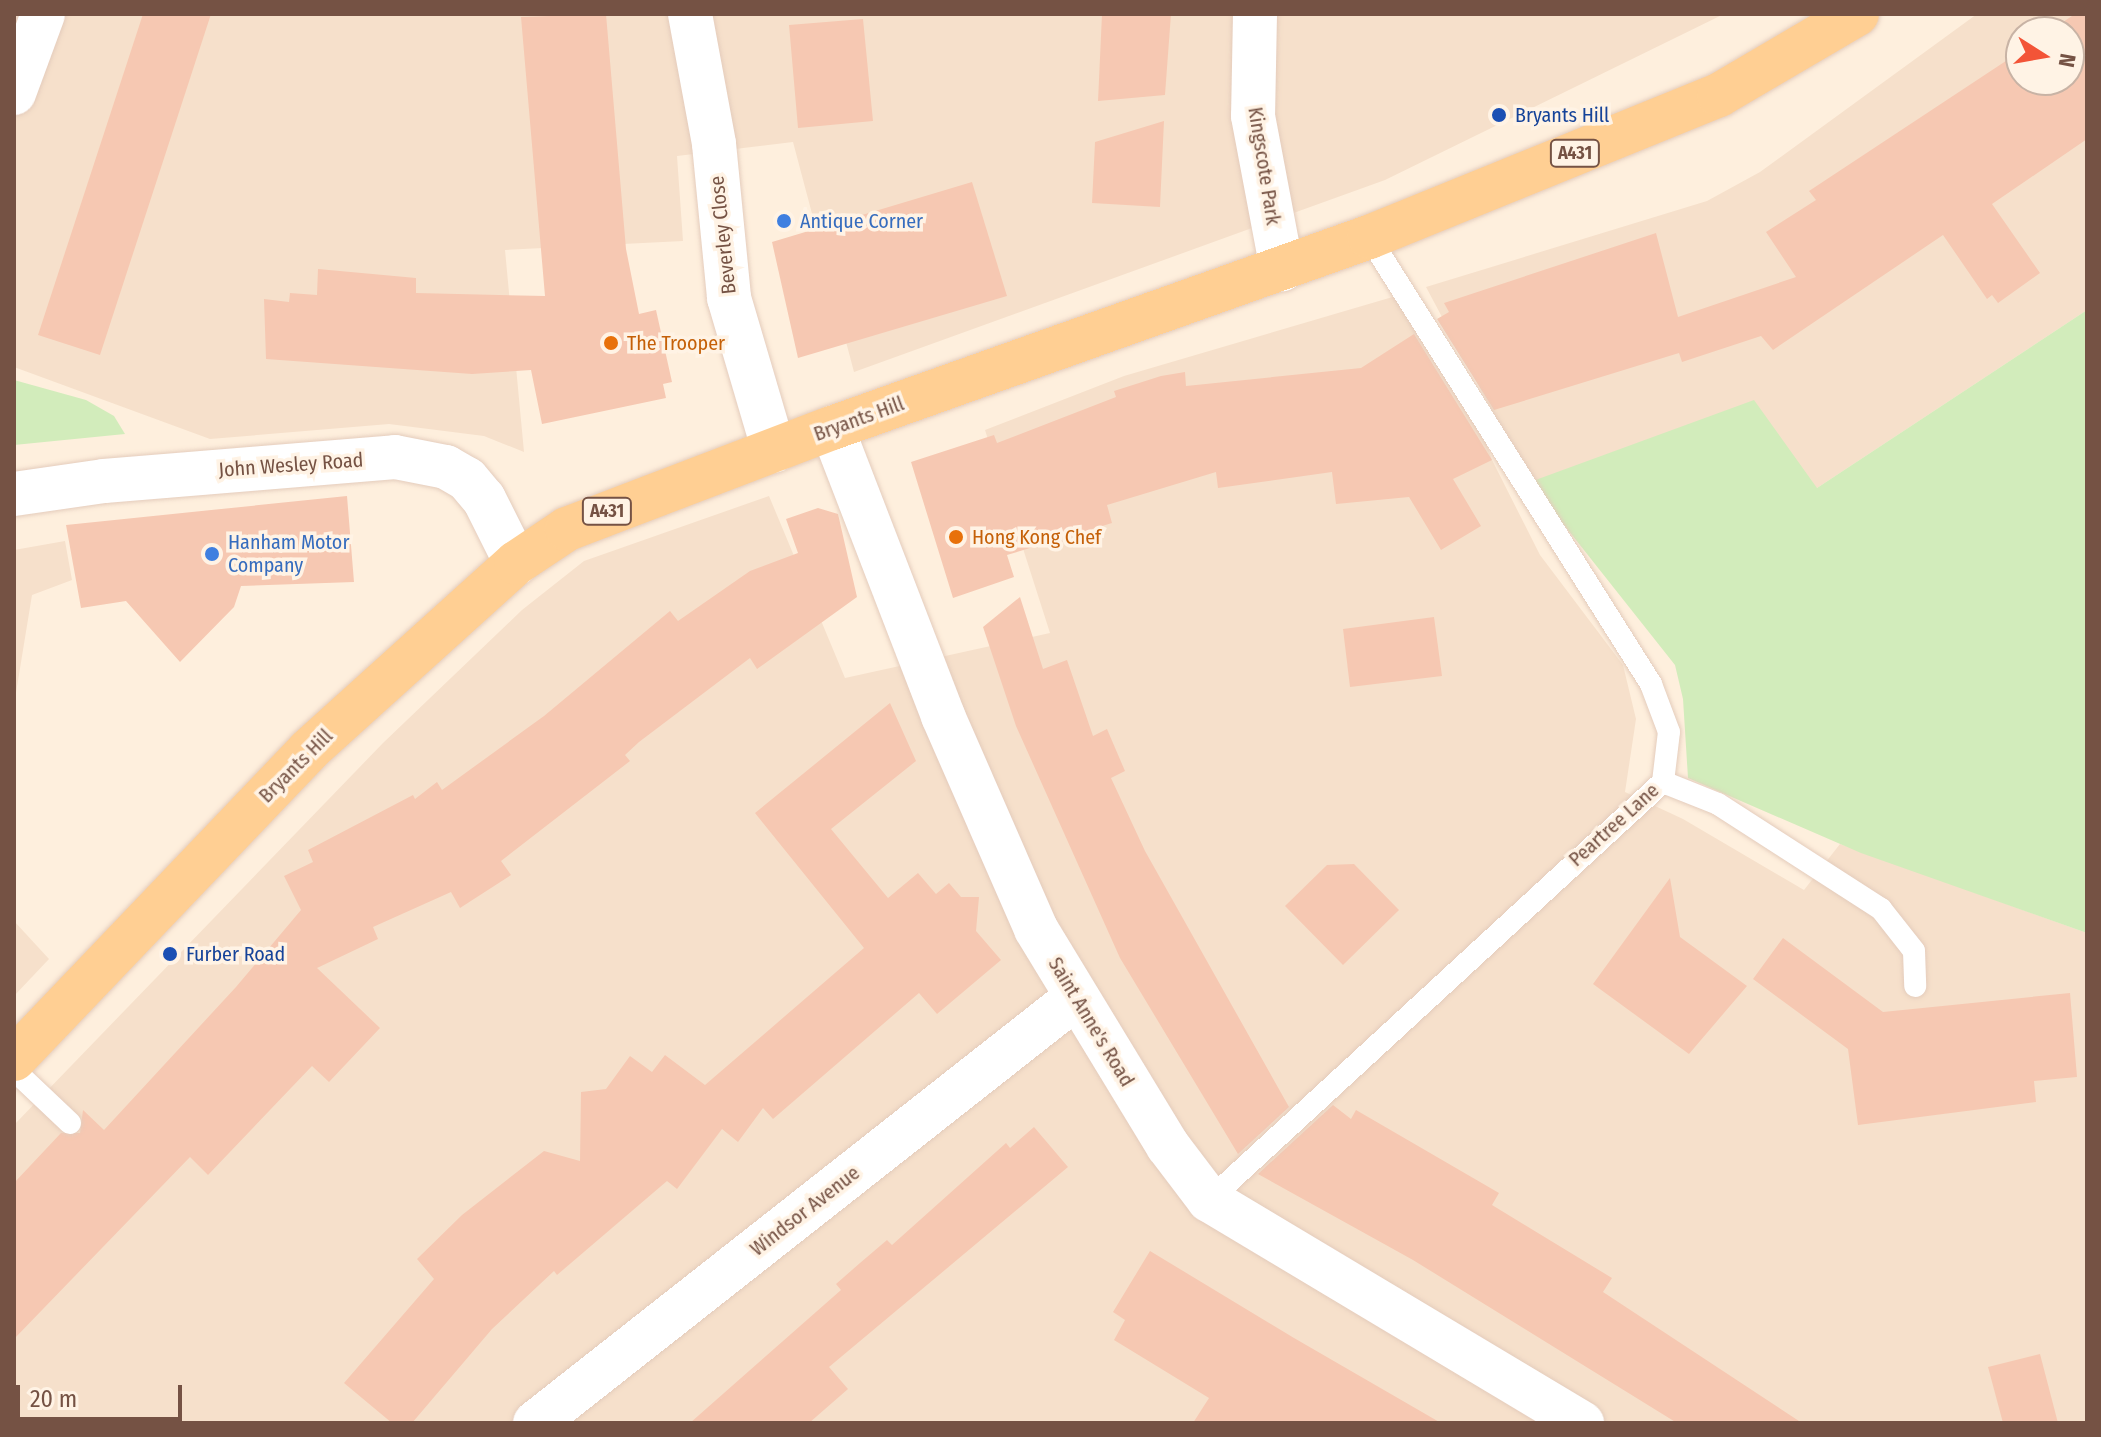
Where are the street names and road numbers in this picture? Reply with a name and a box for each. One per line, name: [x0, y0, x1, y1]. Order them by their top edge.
street label: Kingscote Park: [1243, 105, 1285, 227]
road number: A431: [1549, 139, 1601, 167]
street label: Beverley Close: [705, 175, 741, 295]
street label: Bryants Hill: [811, 392, 907, 446]
street label: John Wesley Road: [218, 448, 364, 482]
road number: A431: [581, 497, 633, 525]
street label: Bryants Hill: [254, 724, 338, 808]
street label: Peartree Lane: [1564, 778, 1664, 872]
street label: Saint Anne's Road: [1043, 953, 1139, 1091]
street label: Windsor Avenue: [746, 1161, 864, 1261]

